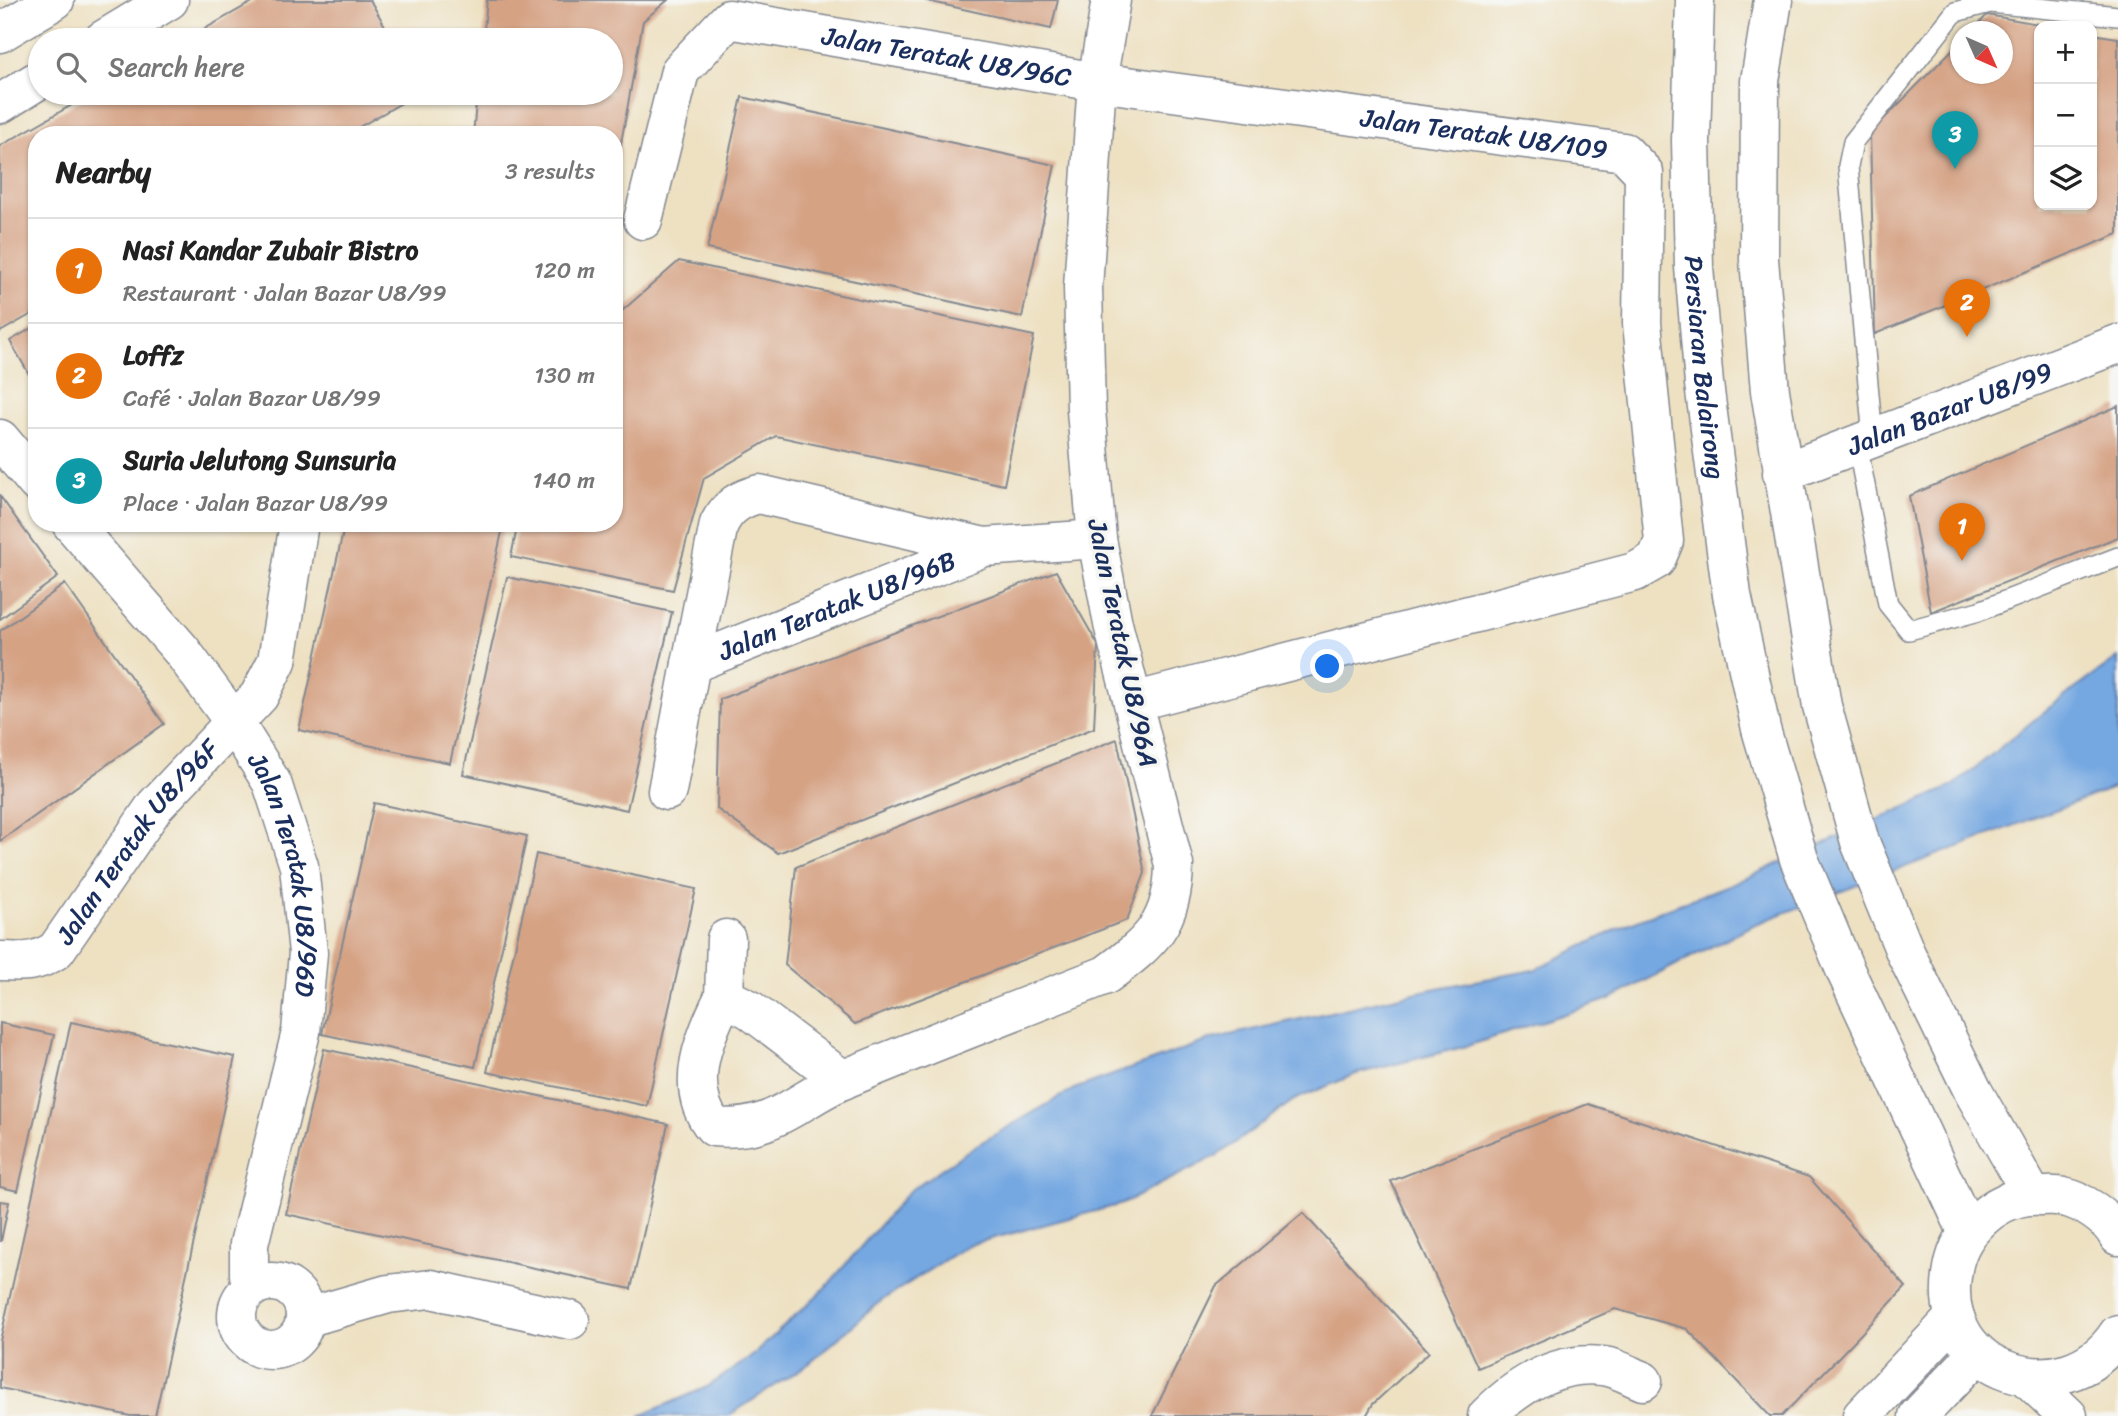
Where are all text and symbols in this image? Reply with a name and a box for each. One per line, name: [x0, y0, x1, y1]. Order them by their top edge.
street label: Jalan Teratak U8/96C: [818, 12, 1075, 100]
north arrow: [1950, 21, 2013, 84]
map controls: [2034, 21, 2097, 210]
button: +: [2034, 21, 2097, 84]
search box: [28, 28, 623, 105]
text: Search here: [108, 44, 245, 90]
icon: search: [52, 48, 90, 86]
button: −: [2034, 84, 2097, 147]
street label: Jalan Teratak U8/109: [1357, 94, 1611, 173]
pin: 3: [1932, 111, 1978, 169]
text: Nearby: [56, 145, 151, 199]
button: layers: [2034, 147, 2097, 210]
text: 3 results: [505, 151, 595, 192]
text: Nasi Kandar Zubair Bistro: [123, 227, 418, 273]
text: 1: [74, 250, 84, 291]
text: 120 m: [534, 250, 595, 291]
street label: Persiaran Balairong: [1671, 255, 1739, 482]
text: Restaurant · Jalan Bazar U8/99: [123, 273, 447, 314]
pin: 2: [1944, 279, 1990, 337]
text: Loffz: [123, 332, 184, 378]
street label: Jalan Bazar U8/99: [1840, 348, 2060, 469]
text: 2: [72, 355, 86, 396]
text: 130 m: [534, 355, 595, 396]
text: Café · Jalan Bazar U8/99: [123, 378, 381, 419]
text: Suria Jelutong Sunsuria: [123, 437, 396, 483]
text: 3: [73, 460, 85, 501]
text: 140 m: [533, 460, 595, 501]
text: Place · Jalan Bazar U8/99: [123, 483, 388, 524]
pin: 1: [1939, 503, 1985, 561]
street label: Jalan Teratak U8/96A: [1074, 514, 1172, 771]
street label: Jalan Teratak U8/96B: [710, 538, 963, 674]
your location: [1310, 649, 1344, 683]
street label: Jalan Teratak U8/96F: [42, 726, 232, 955]
street label: Jalan Teratak U8/96D: [234, 742, 331, 999]

